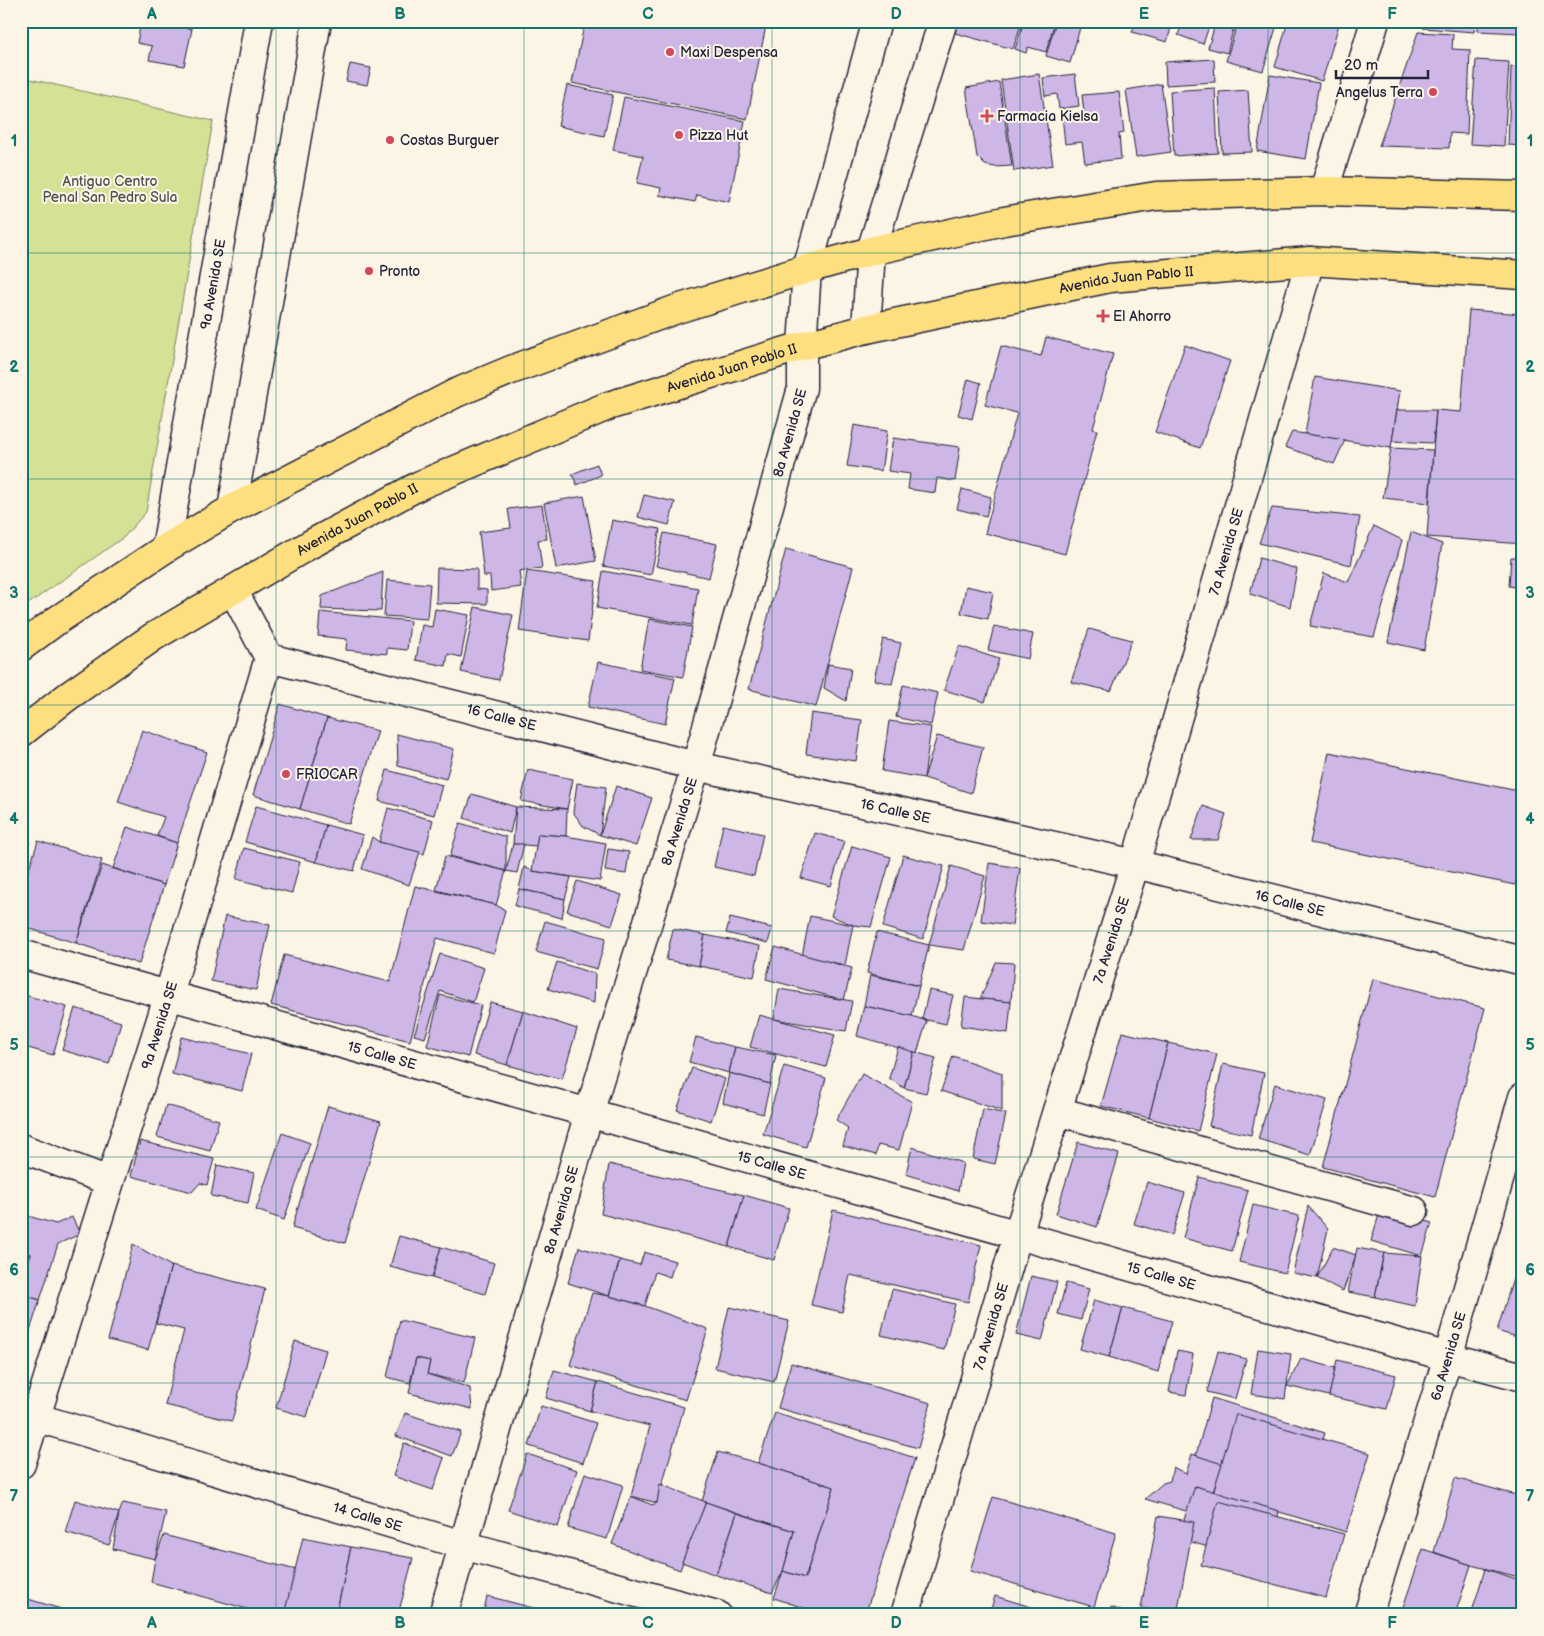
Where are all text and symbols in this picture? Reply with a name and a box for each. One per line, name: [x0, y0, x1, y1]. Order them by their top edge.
text: A: [146, 5, 157, 24]
text: B: [394, 5, 406, 24]
text: C: [642, 5, 654, 24]
text: D: [890, 5, 902, 24]
text: E: [1139, 5, 1149, 24]
text: F: [1387, 5, 1397, 24]
place label: Maxi Despensa: [680, 44, 778, 61]
marker: Maxi Despensa: [664, 46, 676, 58]
scale bar: [1336, 48, 1429, 80]
text: 20 m: [1344, 56, 1378, 75]
place label: Angelus Terra: [1336, 84, 1423, 101]
marker: Angelus Terra: [1427, 86, 1439, 98]
place label: Farmacia Kielsa: [997, 108, 1098, 125]
marker: Farmacia Kielsa: [981, 110, 993, 122]
place label: Pizza Hut: [689, 127, 749, 144]
marker: Pizza Hut: [673, 129, 685, 141]
text: 1: [11, 132, 17, 151]
place label: Costas Burguer: [400, 132, 500, 149]
text: 1: [1527, 132, 1533, 151]
marker: Costas Burguer: [384, 134, 396, 146]
park label: Antiguo Centro Penal San Pedro Sula: [42, 173, 178, 206]
street label: 9a Avenida SE: [197, 238, 229, 331]
place label: Pronto: [379, 263, 420, 280]
street label: Avenida Juan Pablo II: [1058, 263, 1194, 297]
marker: Pronto: [363, 265, 375, 277]
place label: El Ahorro: [1113, 308, 1171, 325]
marker: El Ahorro: [1097, 310, 1109, 322]
street label: Avenida Juan Pablo II: [665, 340, 799, 396]
text: 2: [9, 358, 19, 377]
text: 2: [1525, 358, 1535, 377]
street label: 8a Avenida SE: [769, 387, 810, 479]
street label: Avenida Juan Pablo II: [294, 480, 421, 559]
street label: 7a Avenida SE: [1205, 506, 1247, 597]
text: 3: [9, 584, 19, 603]
text: 3: [1525, 584, 1535, 603]
street label: 16 Calle SE: [465, 700, 538, 734]
place label: FRIOCAR: [296, 766, 358, 783]
marker: FRIOCAR: [280, 768, 292, 780]
street label: 8a Avenida SE: [658, 775, 701, 868]
street label: 16 Calle SE: [859, 795, 932, 827]
text: 4: [9, 810, 19, 829]
text: 4: [1525, 810, 1535, 829]
street label: 16 Calle SE: [1253, 886, 1327, 920]
street label: 7a Avenida SE: [1090, 894, 1133, 985]
street label: 9a Avenida SE: [138, 979, 181, 1071]
text: 5: [9, 1036, 19, 1055]
text: 5: [1525, 1036, 1535, 1055]
street label: 15 Calle SE: [346, 1038, 418, 1073]
street label: 15 Calle SE: [735, 1148, 808, 1183]
street label: 8a Avenida SE: [540, 1164, 582, 1256]
street label: 15 Calle SE: [1125, 1258, 1198, 1294]
text: 6: [9, 1261, 19, 1280]
text: 6: [1525, 1261, 1535, 1280]
street label: 7a Avenida SE: [970, 1281, 1012, 1372]
street label: 6a Avenida SE: [1427, 1310, 1470, 1403]
text: 7: [10, 1487, 19, 1506]
text: 7: [1526, 1487, 1535, 1506]
street label: 14 Calle SE: [331, 1499, 404, 1535]
text: A: [146, 1614, 157, 1633]
text: B: [394, 1614, 406, 1633]
text: C: [642, 1614, 654, 1633]
text: D: [890, 1614, 902, 1633]
text: E: [1139, 1614, 1149, 1633]
text: F: [1387, 1614, 1397, 1633]

